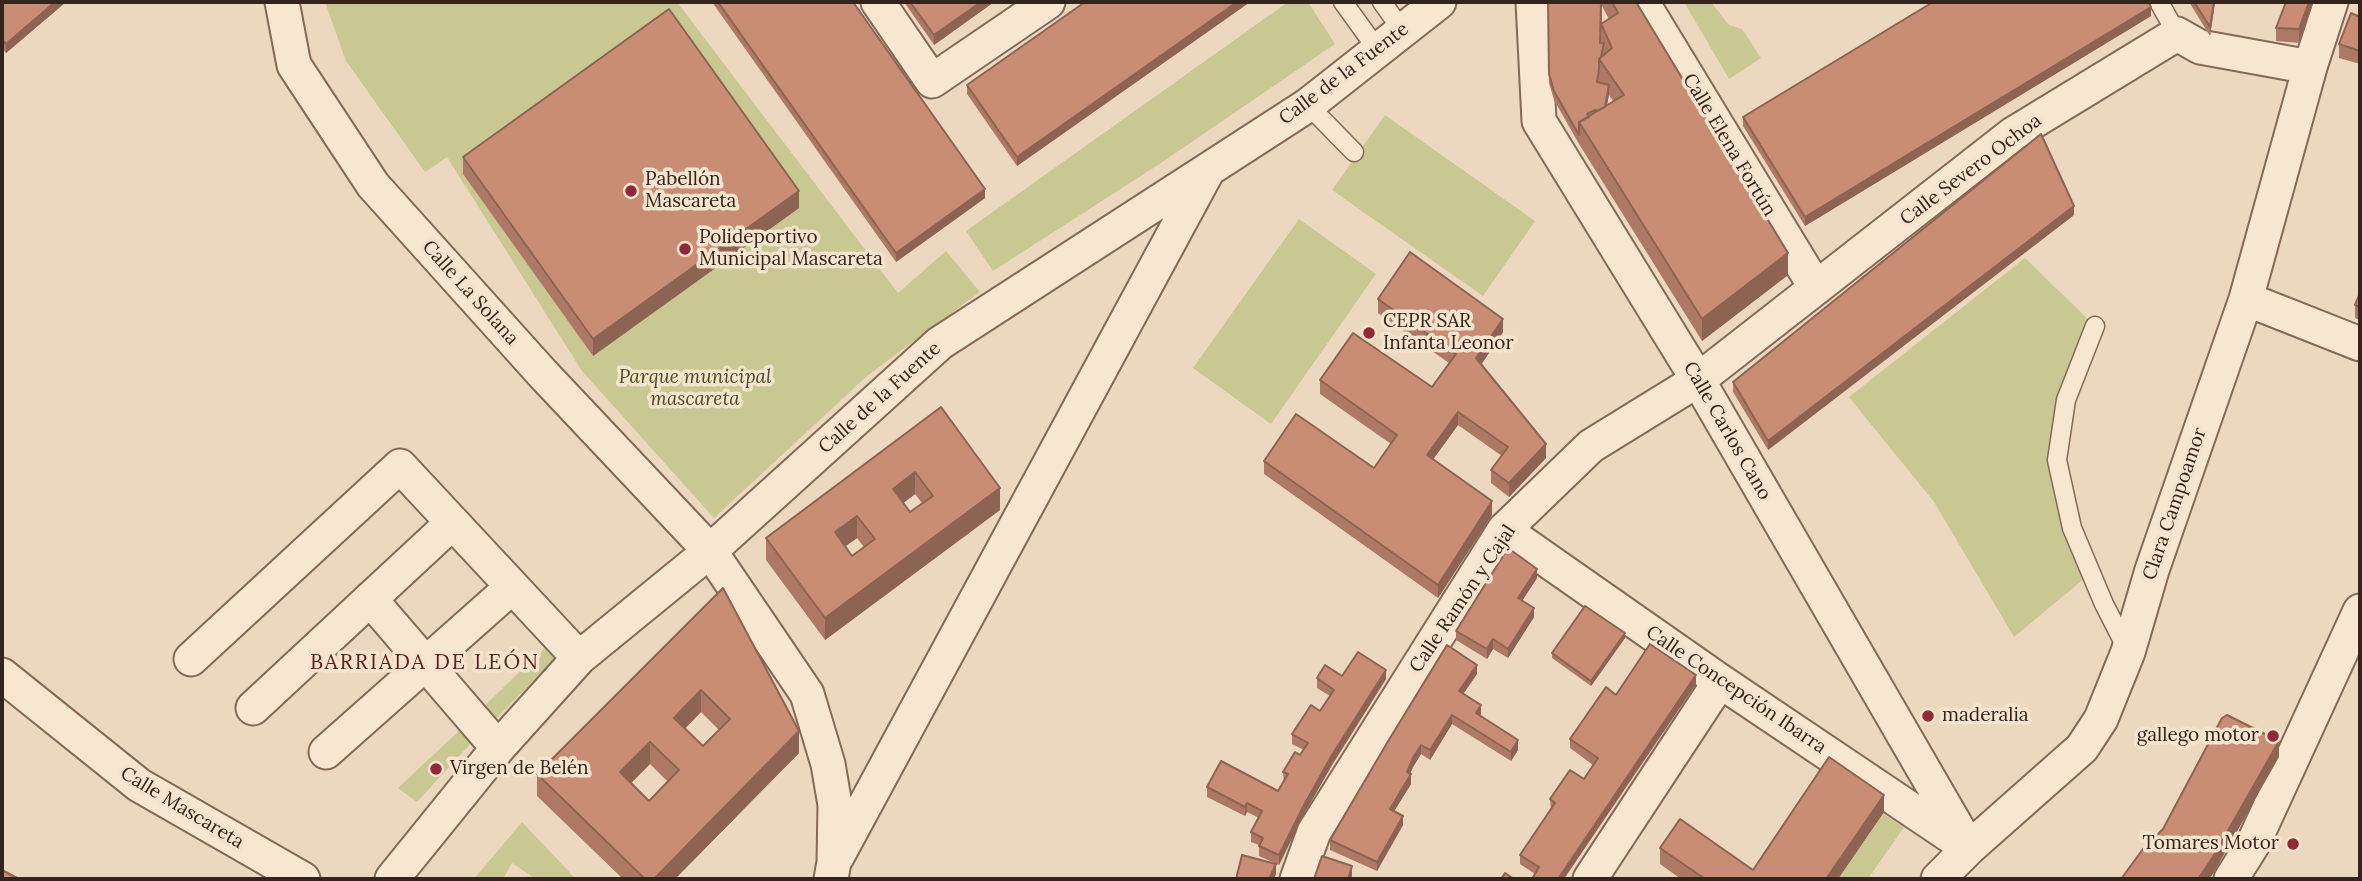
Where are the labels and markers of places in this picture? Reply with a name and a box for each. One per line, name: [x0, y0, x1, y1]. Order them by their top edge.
place label: Pabellón Mascareta: [645, 169, 736, 213]
marker: Pabellón Mascareta: [623, 183, 639, 199]
place label: Polideportivo Municipal Mascareta: [699, 227, 883, 271]
marker: Polideportivo Municipal Mascareta: [677, 241, 693, 257]
place label: CEPR SAR Infanta Leonor: [1383, 311, 1514, 355]
marker: CEPR SAR Infanta Leonor: [1361, 325, 1377, 341]
place label: maderalia: [1942, 705, 2029, 727]
marker: maderalia: [1920, 708, 1936, 724]
place label: gallego motor: [2137, 725, 2259, 747]
marker: gallego motor: [2265, 728, 2281, 744]
place label: Virgen de Belén: [450, 758, 589, 780]
marker: Virgen de Belén: [428, 761, 444, 777]
place label: Tomares Motor: [2143, 833, 2279, 855]
marker: Tomares Motor: [2285, 836, 2301, 852]

